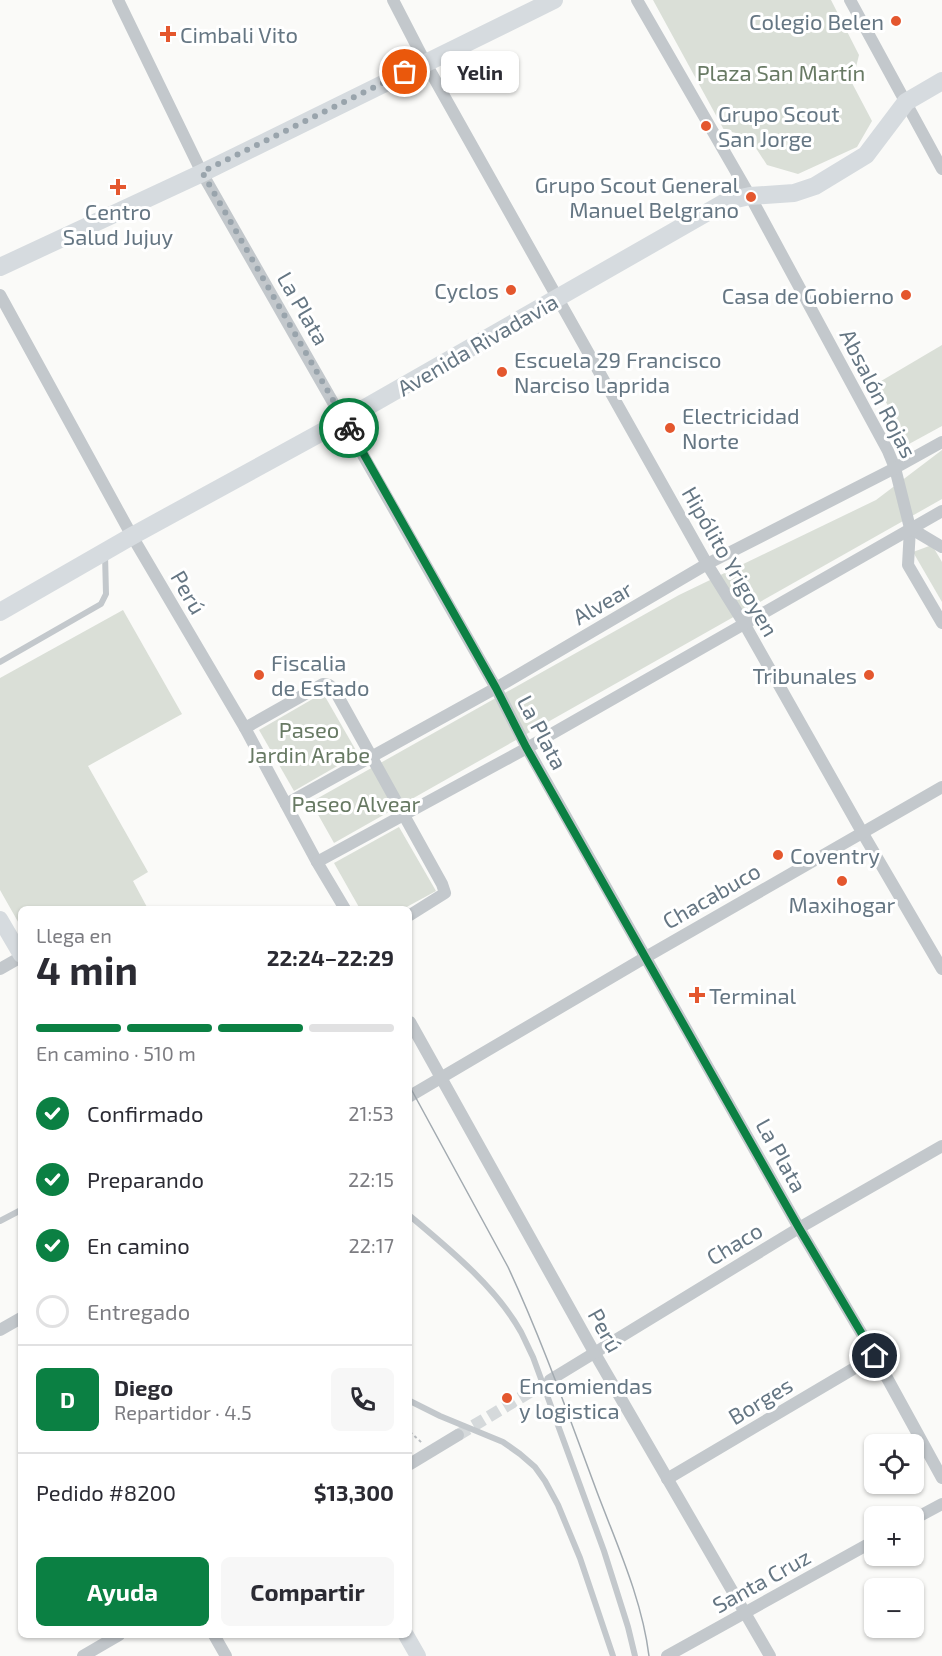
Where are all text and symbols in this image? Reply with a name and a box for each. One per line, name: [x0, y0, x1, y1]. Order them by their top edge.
place label: Colegio Belen: [749, 8, 884, 34]
marker: Colegio Belen: [889, 14, 903, 28]
place label: Cimbali Vito: [180, 21, 298, 47]
marker: Cimbali Vito: [161, 27, 175, 41]
pin: [379, 46, 430, 97]
callout: Yelin: [441, 51, 519, 93]
icon: bag: [388, 55, 421, 88]
park label: Plaza San Martín: [697, 59, 865, 85]
text: Yelin: [457, 60, 503, 84]
place label: Grupo Scout San Jorge: [718, 100, 840, 151]
marker: Grupo Scout San Jorge: [699, 119, 713, 133]
place label: Grupo Scout General Manuel Belgrano: [535, 171, 739, 222]
marker: Centro Salud Jujuy: [109, 178, 127, 196]
marker: Grupo Scout General Manuel Belgrano: [744, 190, 758, 204]
place label: Centro Salud Jujuy: [63, 198, 173, 250]
street label: La Plata: [273, 267, 335, 349]
place label: Cyclos: [434, 277, 499, 303]
place label: Casa de Gobierno: [722, 282, 894, 308]
marker: Cyclos: [504, 283, 518, 297]
street label: Avenida Rivadavia: [392, 287, 562, 401]
marker: Casa de Gobierno: [899, 288, 913, 302]
street label: Absalón Rojas: [835, 324, 923, 462]
place label: Escuela 29 Francisco Narciso Laprida: [514, 346, 722, 397]
marker: Escuela 29 Francisco Narciso Laprida: [495, 365, 509, 379]
courier: [319, 398, 379, 458]
place label: Electricidad Norte: [682, 402, 800, 453]
icon: bike: [333, 412, 366, 445]
marker: Electricidad Norte: [663, 421, 677, 435]
street label: Hipólito Yrigoyen: [678, 481, 784, 641]
street label: Perú: [166, 566, 212, 618]
street label: Alvear: [568, 575, 636, 629]
place label: Fiscalia de Estado: [271, 649, 369, 700]
place label: Tribunales: [753, 662, 857, 688]
marker: Fiscalia de Estado: [252, 668, 266, 682]
marker: Tribunales: [862, 668, 876, 682]
street label: La Plata: [513, 690, 573, 774]
park label: Paseo Jardin Arabe: [248, 716, 370, 767]
park label: Paseo Alvear: [292, 790, 421, 816]
place label: Coventry: [790, 842, 880, 868]
marker: Coventry: [771, 848, 785, 862]
street label: Chacabuco: [658, 857, 764, 933]
marker: Maxihogar: [835, 874, 849, 888]
place label: Maxihogar: [789, 891, 896, 917]
text: Llega en: [36, 923, 112, 947]
text: 22:24–22:29: [267, 944, 394, 970]
text: 4 min: [36, 946, 138, 993]
place label: Terminal: [709, 982, 797, 1008]
marker: Terminal: [690, 988, 704, 1002]
text: En camino · 510 m: [36, 1041, 196, 1065]
icon: check: [36, 1097, 69, 1130]
text: Confirmado: [87, 1100, 203, 1126]
text: 21:53: [348, 1101, 394, 1125]
street label: La Plata: [751, 1114, 813, 1196]
icon: check: [36, 1163, 69, 1196]
text: Preparando: [87, 1166, 204, 1192]
text: 22:15: [348, 1167, 394, 1191]
street label: Chaco: [701, 1216, 767, 1270]
icon: check: [36, 1229, 69, 1262]
text: En camino: [87, 1232, 190, 1258]
text: 22:17: [349, 1233, 394, 1257]
text: Entregado: [87, 1298, 190, 1324]
street label: Perú: [583, 1304, 629, 1356]
pin: [849, 1330, 900, 1381]
icon: home: [858, 1339, 891, 1372]
button: phone: [331, 1368, 394, 1431]
street label: Borges: [723, 1371, 797, 1429]
place label: Encomiendas y logistica: [519, 1372, 652, 1423]
text: Diego: [114, 1374, 173, 1400]
text: D: [60, 1386, 75, 1412]
marker: Encomiendas y logistica: [500, 1391, 514, 1405]
text: Repartidor · 4.5: [114, 1400, 252, 1424]
map controls: [864, 1434, 924, 1638]
button: locate: [864, 1434, 924, 1494]
text: Pedido #8200: [36, 1479, 176, 1505]
text: $13,300: [314, 1479, 394, 1505]
button: +: [864, 1506, 924, 1566]
street label: Santa Cruz: [708, 1543, 814, 1617]
button: Ayuda: [36, 1557, 209, 1626]
button: Compartir: [221, 1557, 394, 1626]
button: −: [864, 1578, 924, 1638]

